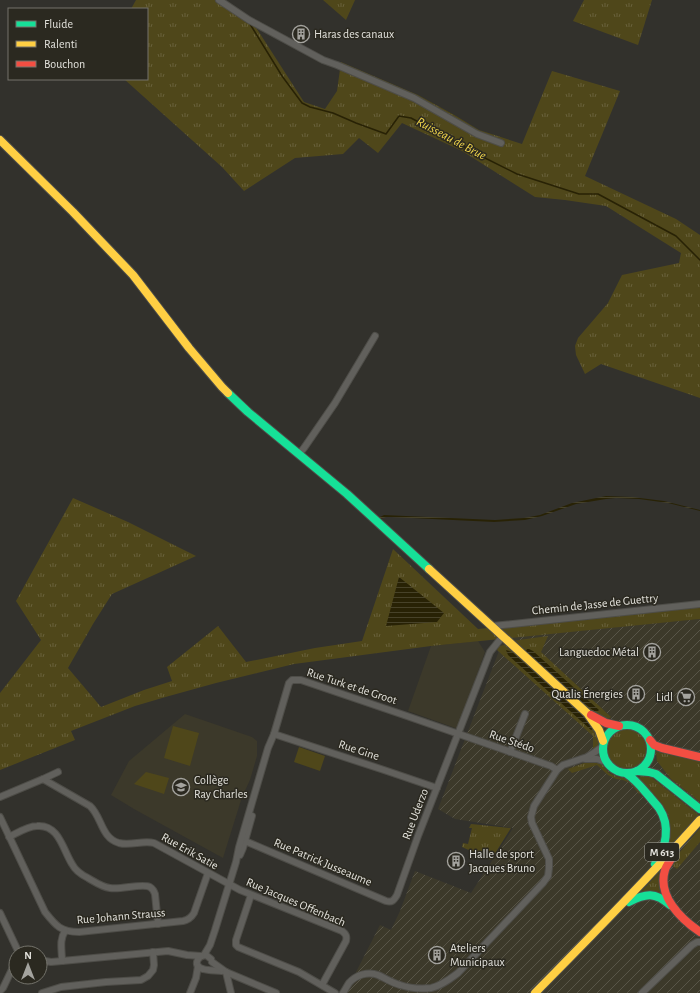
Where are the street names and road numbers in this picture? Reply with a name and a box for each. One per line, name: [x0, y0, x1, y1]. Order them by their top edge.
street label: Chemin de Jasse de Guettry: [531, 591, 659, 618]
street label: Rue Turk et de Groot: [305, 666, 399, 706]
street label: Rue Stédo: [488, 728, 536, 754]
street label: Rue Gine: [337, 738, 381, 762]
street label: Rue Uderzo: [400, 787, 430, 841]
street label: Rue Erik Satie: [159, 830, 221, 872]
street label: Rue Patrick Jusseaume: [272, 836, 374, 888]
road number: M 613: [645, 843, 679, 861]
street label: Rue Jacques Offenbach: [244, 876, 348, 928]
street label: Rue Johann Strauss: [76, 906, 166, 926]

